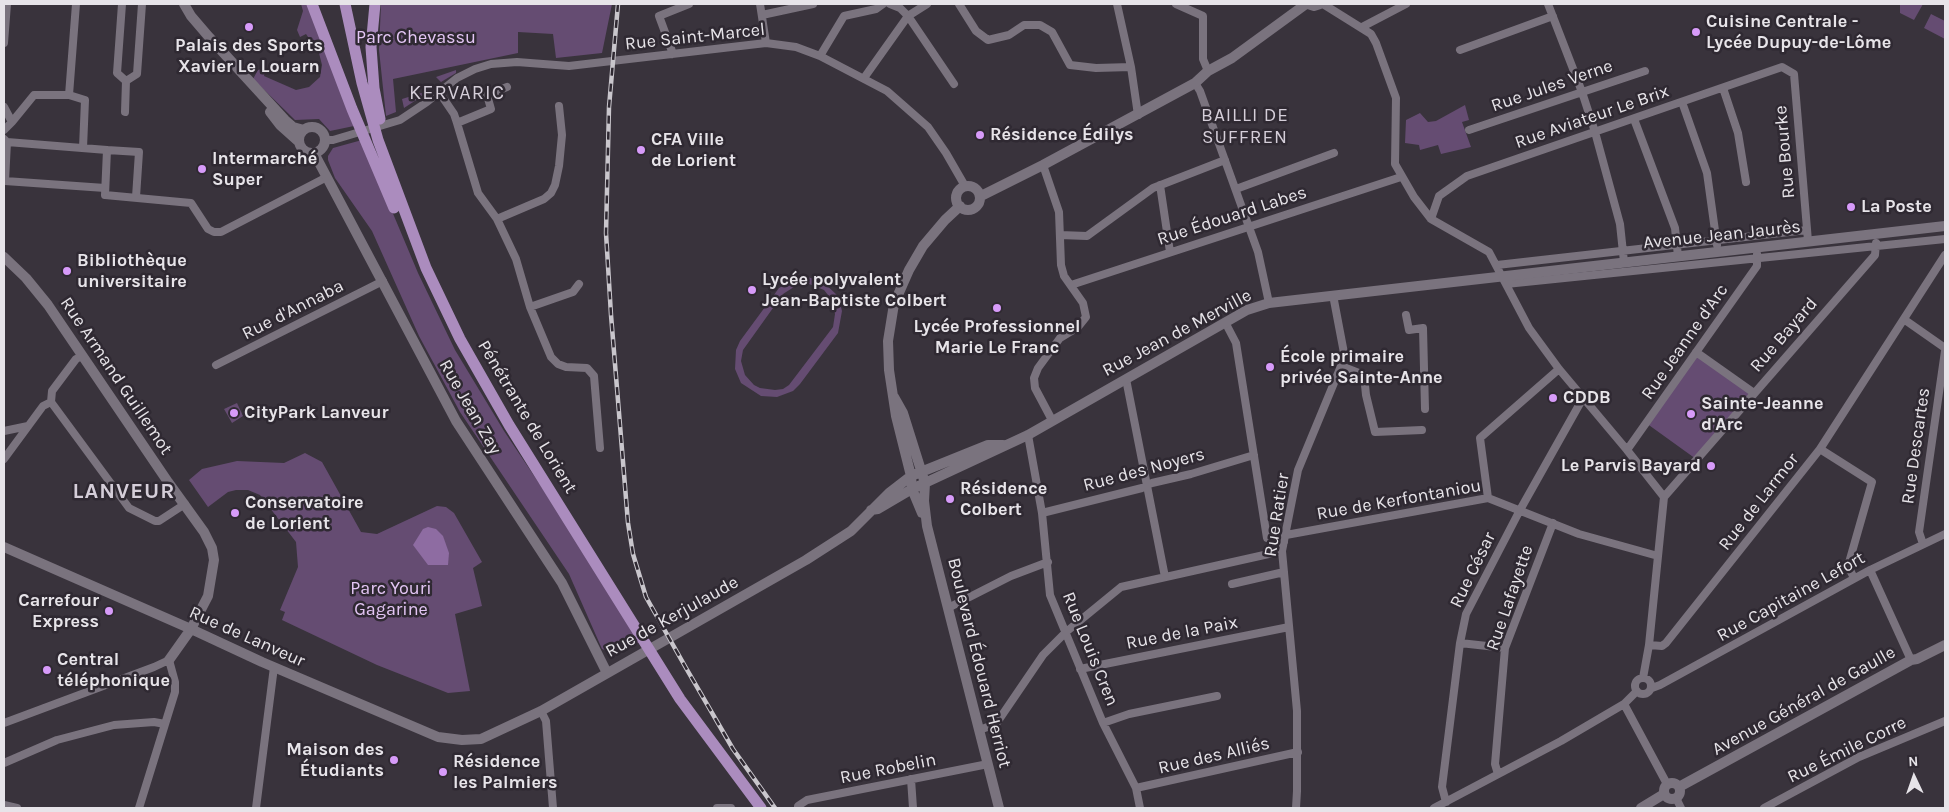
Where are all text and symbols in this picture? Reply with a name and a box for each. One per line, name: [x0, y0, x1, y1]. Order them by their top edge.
place label: Cuisine Centrale - Lycée Dupuy-de-Lôme: [1706, 11, 1891, 54]
street label: Rue Saint-Marcel: [624, 19, 766, 55]
marker: Palais des Sports Xavier Le Louarn: [243, 21, 255, 33]
marker: Cuisine Centrale - Lycée Dupuy-de-Lôme: [1690, 26, 1702, 38]
park label: Parc Chevassu: [356, 27, 476, 49]
place label: Palais des Sports Xavier Le Louarn: [175, 35, 323, 78]
street label: Rue Jules Verne: [1488, 55, 1616, 117]
street label: Rue Aviateur Le Brix: [1512, 80, 1672, 154]
district label: KERVARIC: [408, 81, 506, 105]
district label: BAILLI DE SUFFREN: [1200, 105, 1290, 149]
street label: Rue Bourke: [1770, 105, 1800, 199]
place label: Résidence Édilys: [990, 124, 1134, 146]
place label: CFA Ville de Lorient: [651, 129, 736, 172]
marker: Résidence Édilys: [974, 129, 986, 141]
marker: CFA Ville de Lorient: [635, 144, 647, 156]
place label: Intermarché Super: [212, 148, 317, 190]
marker: Intermarché Super: [196, 163, 208, 175]
street label: Rue Édouard Labes: [1154, 182, 1310, 250]
place label: La Poste: [1861, 196, 1932, 218]
marker: La Poste: [1845, 201, 1857, 213]
street label: Avenue Jean Jaurès: [1642, 216, 1802, 254]
place label: Bibliothèque universitaire: [77, 250, 187, 292]
marker: Bibliothèque universitaire: [61, 265, 73, 277]
place label: Lycée polyvalent Jean-Baptiste Colbert: [762, 269, 947, 312]
street label: Rue d'Annaba: [239, 275, 347, 345]
street label: Rue Jeanne d'Arc: [1637, 280, 1733, 404]
marker: Lycée polyvalent Jean-Baptiste Colbert: [746, 284, 758, 296]
street label: Rue Jean de Merville: [1099, 285, 1255, 381]
street label: Rue Armand Guillemot: [55, 293, 177, 459]
street label: Rue Bayard: [1746, 293, 1822, 377]
marker: Lycée Professionnel Marie Le Franc: [991, 302, 1003, 314]
place label: Lycée Professionnel Marie Le Franc: [914, 316, 1080, 358]
street label: Pénétrante de Lorient: [473, 337, 581, 497]
place label: École primaire privée Sainte-Anne: [1280, 346, 1443, 388]
street label: Rue Jean Zay: [434, 356, 506, 458]
marker: École primaire privée Sainte-Anne: [1264, 361, 1276, 373]
street label: Rue Descartes: [1897, 386, 1935, 506]
place label: CDDB: [1563, 387, 1611, 409]
marker: CDDB: [1547, 392, 1559, 404]
place label: Sainte-Jeanne d'Arc: [1701, 393, 1824, 436]
place label: CityPark Lanveur: [244, 402, 389, 424]
marker: CityPark Lanveur: [228, 407, 240, 419]
marker: Sainte-Jeanne d'Arc: [1685, 408, 1697, 420]
street label: Rue des Noyers: [1081, 443, 1207, 497]
street label: Rue de Larmor: [1714, 449, 1804, 555]
place label: Le Parvis Bayard: [1561, 455, 1701, 477]
marker: Le Parvis Bayard: [1705, 460, 1717, 472]
street label: Rue Ratier: [1260, 472, 1294, 558]
street label: Rue de Kerfontaniou: [1315, 475, 1483, 525]
place label: Résidence Colbert: [960, 478, 1047, 520]
district label: LANVEUR: [72, 479, 176, 505]
place label: Conservatoire de Lorient: [245, 492, 364, 534]
marker: Résidence Colbert: [944, 493, 956, 505]
marker: Conservatoire de Lorient: [229, 507, 241, 519]
street label: Rue César: [1445, 529, 1501, 611]
street label: Rue Lafayette: [1482, 542, 1538, 654]
street label: Rue Capitaine Lefort: [1713, 547, 1869, 647]
street label: Boulevard Édouard Herriot: [942, 556, 1016, 770]
street label: Rue de Kerjulaude: [602, 572, 742, 662]
park label: Parc Youri Gagarine: [350, 578, 432, 620]
street label: Rue Louis Cren: [1057, 589, 1123, 709]
place label: Carrefour Express: [18, 590, 99, 632]
street label: Rue de Lanveur: [186, 602, 308, 672]
marker: Carrefour Express: [103, 605, 115, 617]
street label: Rue de la Paix: [1124, 612, 1240, 654]
street label: Avenue Général de Gaulle: [1709, 642, 1899, 760]
place label: Central téléphonique: [57, 649, 170, 692]
marker: Central téléphonique: [41, 664, 53, 676]
street label: Rue Émile Corre: [1784, 712, 1910, 788]
street label: Rue des Alliés: [1156, 733, 1272, 779]
place label: Maison des Étudiants: [286, 739, 384, 782]
street label: Rue Robelin: [838, 749, 938, 789]
place label: Résidence les Palmiers: [453, 751, 558, 794]
north arrow: [1889, 752, 1939, 802]
text: N: [1908, 753, 1919, 770]
marker: Maison des Étudiants: [388, 754, 400, 766]
marker: Résidence les Palmiers: [437, 766, 449, 778]

